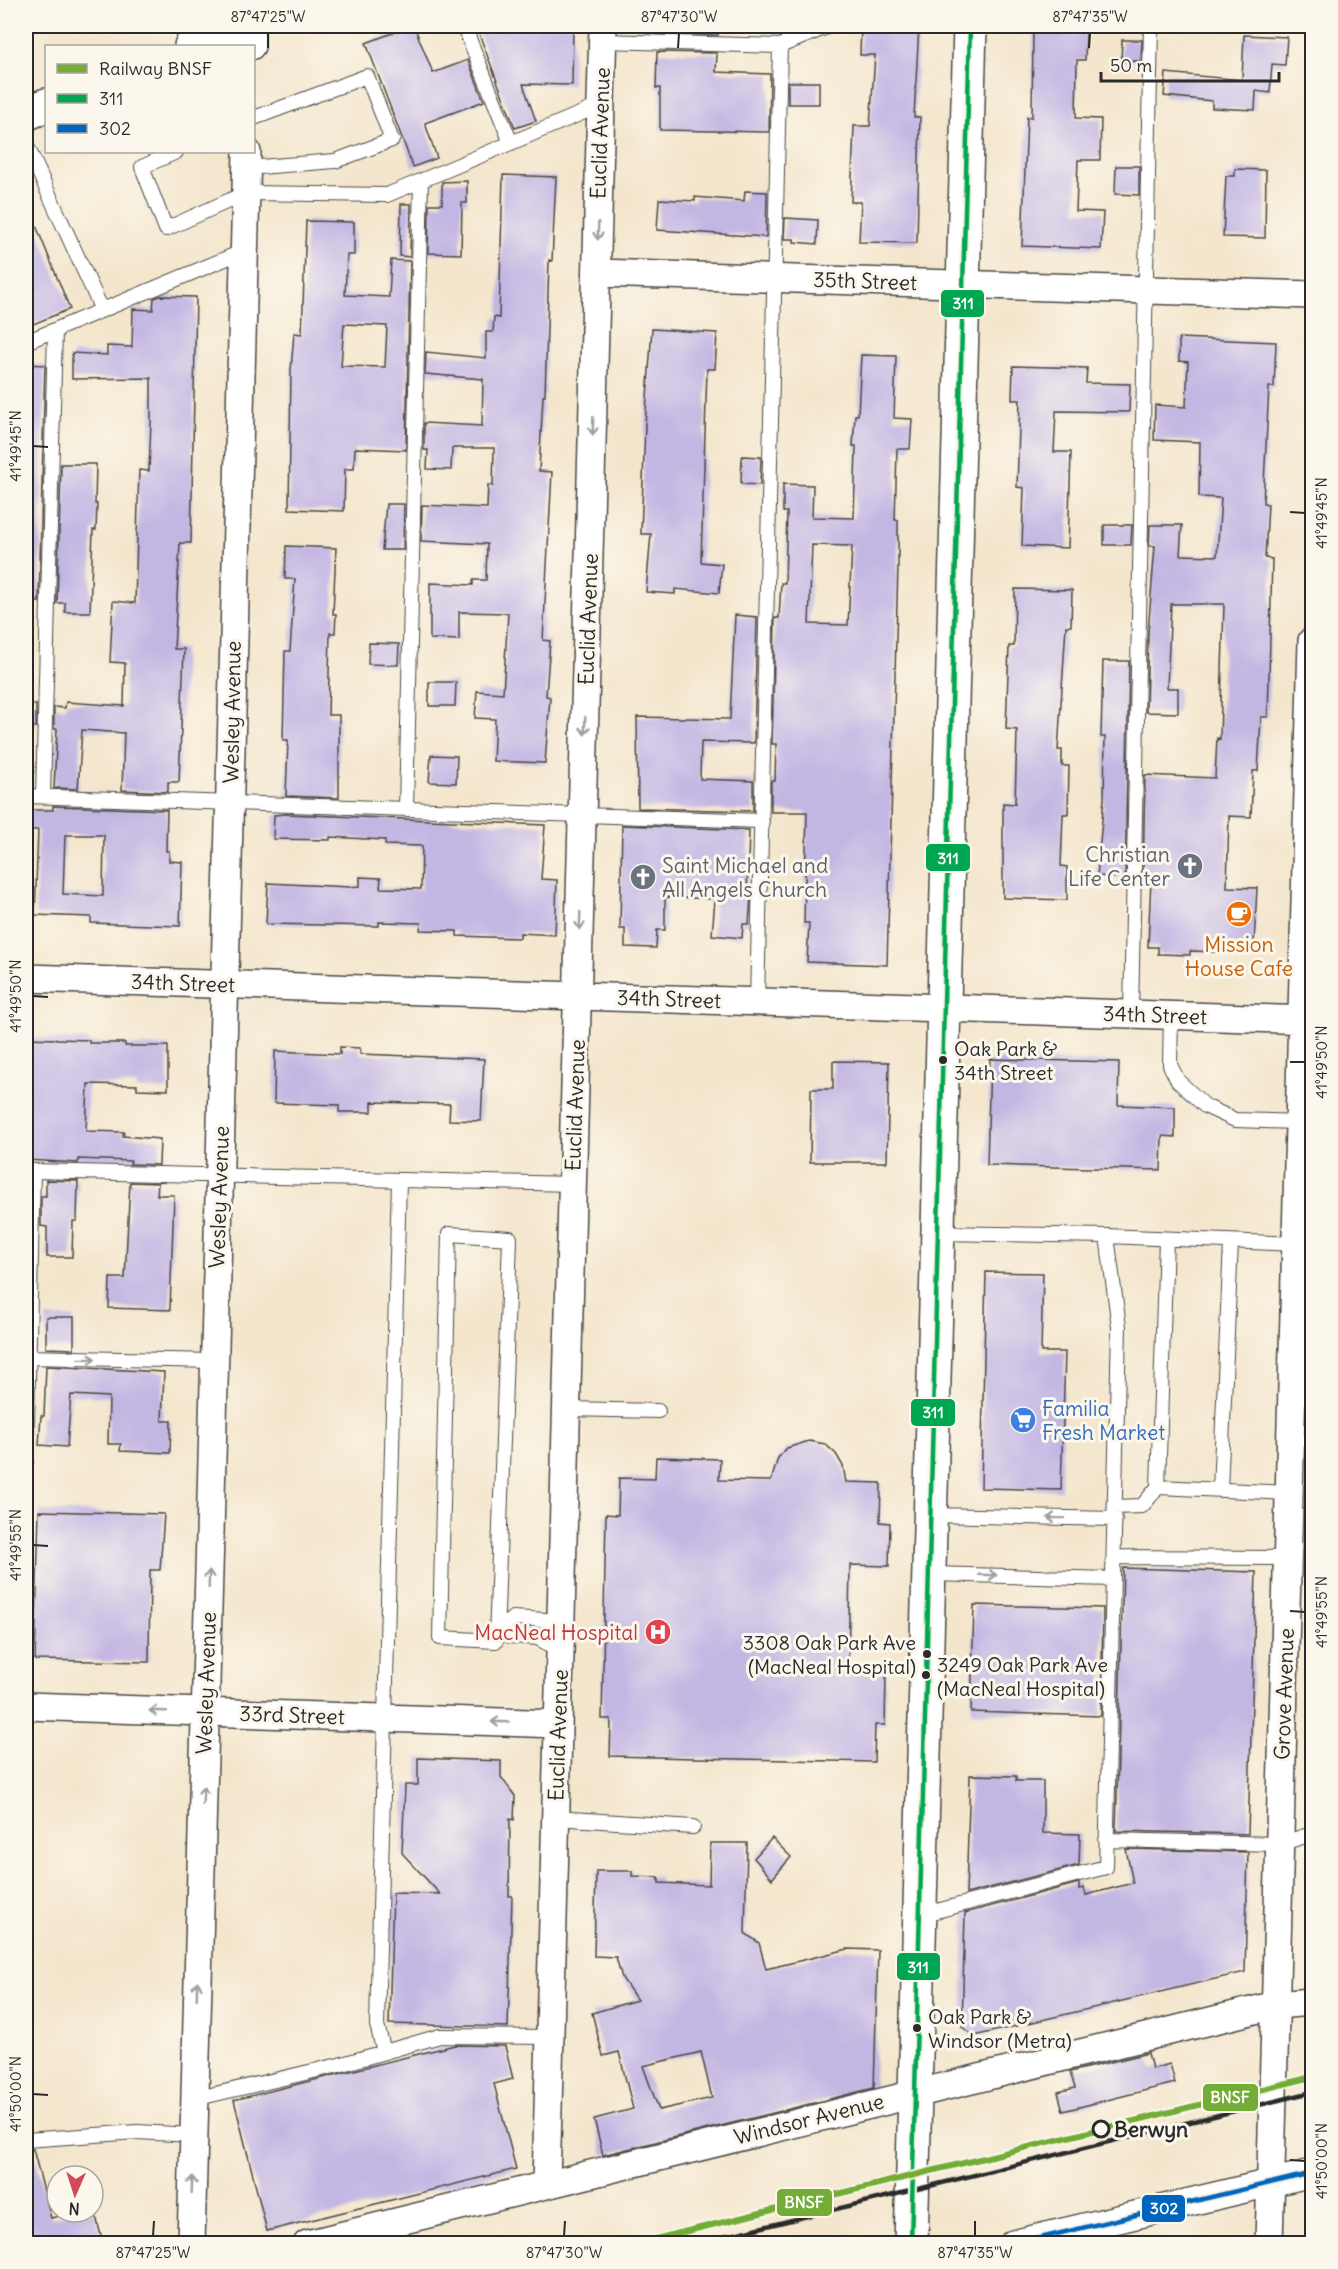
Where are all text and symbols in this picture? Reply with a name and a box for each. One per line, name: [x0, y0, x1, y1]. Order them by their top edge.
text: 87°47'25"W: [230, 7, 306, 26]
text: 87°47'30"W: [641, 7, 718, 26]
text: 87°47'35"W: [1052, 7, 1128, 26]
legend: [45, 45, 255, 153]
scale bar: [1101, 45, 1280, 83]
text: 50 m: [1110, 54, 1152, 77]
text: Railway BNSF: [99, 57, 212, 80]
street label: Euclid Avenue: [584, 67, 616, 199]
text: 311: [99, 87, 123, 110]
text: 302: [99, 117, 131, 140]
one-way arrow: [592, 220, 603, 240]
street label: 35th Street: [812, 266, 918, 296]
line badge: 311: [940, 289, 985, 318]
text: 311: [952, 293, 974, 313]
text: 41°49'45"N: [6, 410, 25, 482]
one-way arrow: [587, 415, 598, 435]
text: 41°49'45"N: [1312, 477, 1331, 549]
street label: Euclid Avenue: [572, 553, 604, 685]
street label: Wesley Avenue: [217, 641, 247, 783]
one-way arrow: [579, 715, 590, 735]
place label: Christian Life Center: [1068, 841, 1170, 892]
line badge: 311: [925, 843, 971, 872]
text: 311: [937, 848, 959, 868]
church icon: Christian Life Center: [1175, 851, 1205, 881]
place label: Saint Michael and All Angels Church: [662, 852, 828, 903]
church icon: Saint Michael and All Angels Church: [628, 862, 658, 892]
cafe icon: Mission House Cafe: [1224, 899, 1254, 929]
one-way arrow: [574, 910, 585, 930]
place label: Mission House Cafe: [1185, 931, 1293, 982]
text: 41°49'50"N: [6, 959, 25, 1033]
street label: 34th Street: [130, 968, 236, 998]
street label: 34th Street: [616, 984, 722, 1014]
street label: 34th Street: [1102, 1000, 1208, 1030]
text: 41°49'50"N: [1312, 1025, 1331, 1099]
place label: Oak Park & 34th Street: [954, 1036, 1057, 1085]
street label: Euclid Avenue: [559, 1039, 591, 1171]
marker: Oak Park & 34th Street: [937, 1054, 949, 1066]
street label: Wesley Avenue: [203, 1125, 235, 1269]
one-way arrow: [76, 1353, 96, 1364]
place label: Familia Fresh Market: [1042, 1395, 1165, 1446]
line badge: 311: [910, 1398, 956, 1427]
text: 311: [922, 1402, 944, 1422]
supermarket icon: Familia Fresh Market: [1008, 1405, 1038, 1435]
text: 41°49'55"N: [6, 1509, 25, 1581]
one-way arrow: [1047, 1512, 1067, 1524]
one-way arrow: [203, 1570, 214, 1590]
one-way arrow: [977, 1570, 997, 1581]
text: 41°49'55"N: [1312, 1576, 1331, 1648]
street label: Wesley Avenue: [190, 1611, 222, 1755]
hospital icon: MacNeal Hospital: [643, 1617, 673, 1647]
place label: MacNeal Hospital: [474, 1619, 638, 1646]
street label: Grove Avenue: [1268, 1627, 1300, 1761]
place label: 3308 Oak Park Ave (MacNeal Hospital): [743, 1630, 916, 1679]
marker: 3308 Oak Park Ave (MacNeal Hospital): [921, 1648, 933, 1660]
place label: 3249 Oak Park Ave (MacNeal Hospital): [937, 1652, 1108, 1701]
street label: Euclid Avenue: [542, 1669, 574, 1801]
marker: 3249 Oak Park Ave (MacNeal Hospital): [920, 1669, 932, 1681]
street label: 33rd Street: [239, 1700, 345, 1730]
one-way arrow: [149, 1705, 169, 1717]
one-way arrow: [490, 1716, 510, 1728]
one-way arrow: [197, 1786, 208, 1806]
line badge: 311: [896, 1952, 941, 1981]
text: 311: [907, 1957, 929, 1977]
one-way arrow: [192, 1981, 203, 2001]
place label: Oak Park & Windsor (Metra): [928, 2004, 1072, 2053]
marker: Oak Park & Windsor (Metra): [911, 2022, 923, 2034]
text: 41°50'00"N: [6, 2056, 25, 2132]
line badge: BNSF: [1202, 2083, 1259, 2112]
street label: Windsor Avenue: [731, 2087, 887, 2151]
text: BNSF: [1210, 2087, 1250, 2107]
place label: Berwyn: [1114, 2116, 1188, 2143]
marker: Berwyn: [1092, 2120, 1110, 2138]
text: 41°50'00"N: [1312, 2123, 1331, 2199]
north arrow: [45, 2164, 105, 2224]
one-way arrow: [186, 2176, 198, 2196]
line badge: BNSF: [776, 2188, 833, 2217]
text: BNSF: [784, 2192, 824, 2212]
line badge: 302: [1141, 2194, 1186, 2223]
text: 302: [1150, 2198, 1178, 2218]
text: N: [68, 2199, 80, 2219]
text: 87°47'25"W: [115, 2243, 191, 2262]
text: 87°47'30"W: [526, 2243, 603, 2262]
text: 87°47'35"W: [937, 2243, 1013, 2262]

